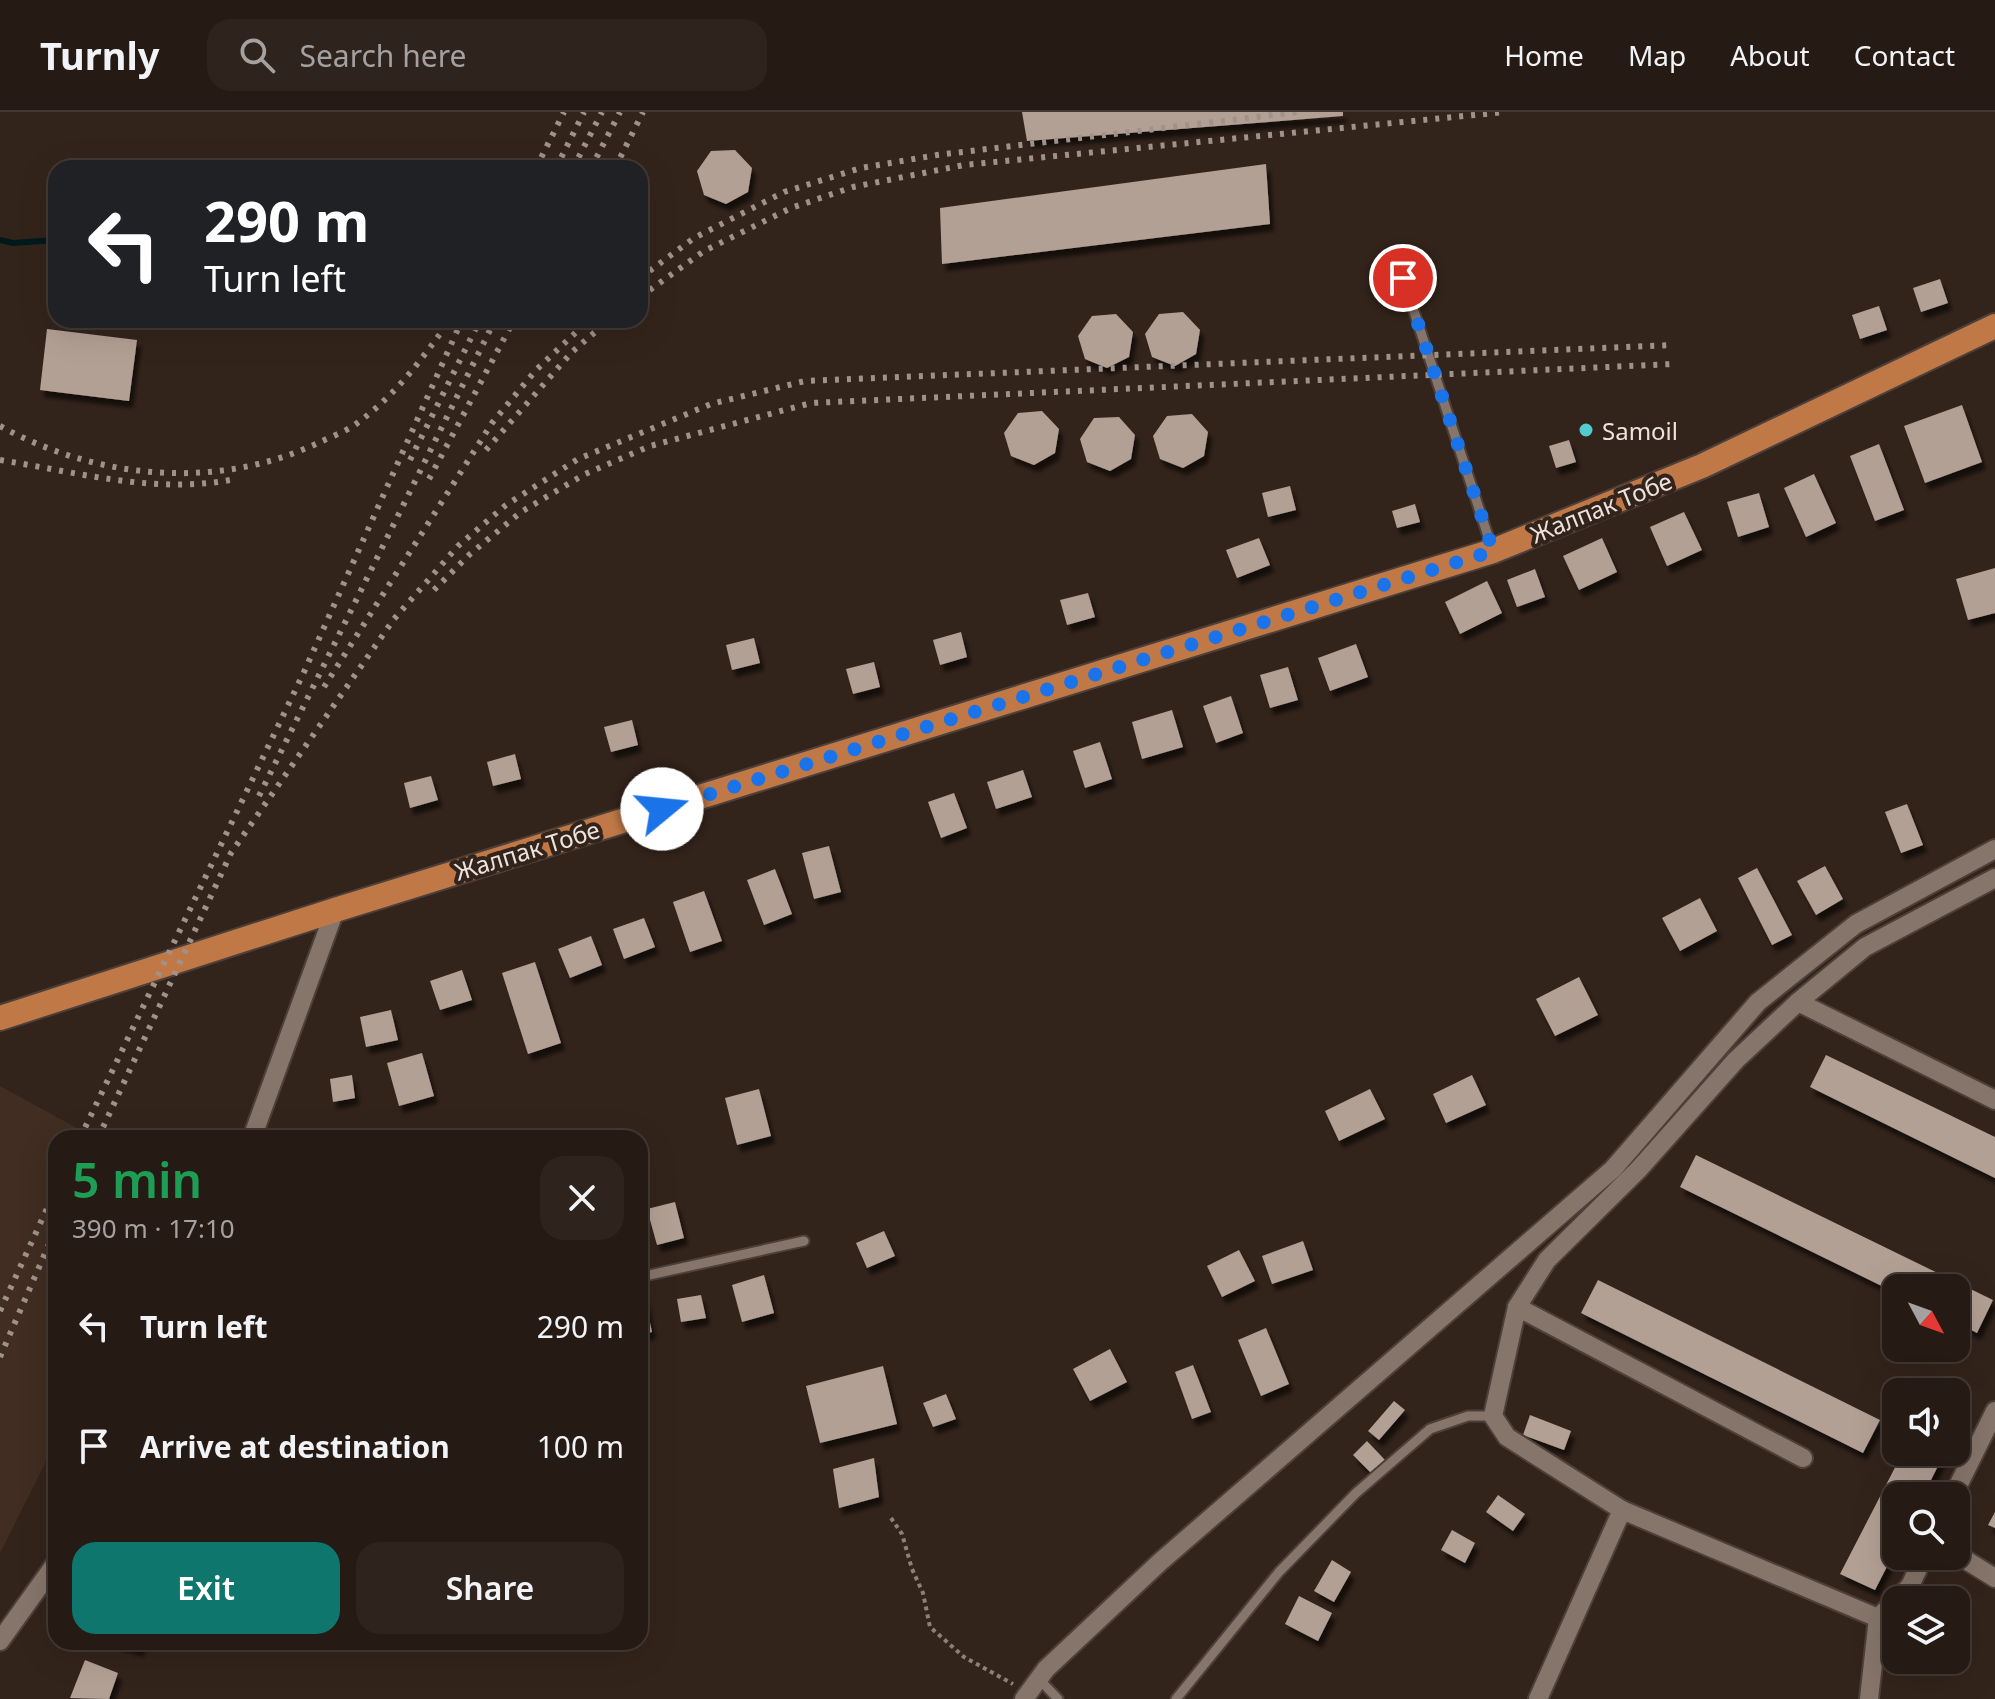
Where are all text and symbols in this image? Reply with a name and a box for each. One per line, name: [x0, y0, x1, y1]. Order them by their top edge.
search box: [207, 19, 767, 91]
text: Turnly: [40, 29, 159, 81]
icon: search: [235, 33, 279, 77]
text: Search here: [299, 35, 466, 76]
text: Home: [1504, 36, 1584, 74]
text: Map: [1628, 36, 1686, 74]
text: About: [1730, 36, 1810, 74]
text: Contact: [1854, 36, 1955, 74]
text: 290 m: [204, 182, 369, 258]
icon: left: [72, 192, 176, 296]
pin: [1369, 244, 1437, 312]
text: Turn left: [204, 254, 346, 303]
icon: arrive: [1381, 256, 1425, 300]
place label: Samoil: [1602, 414, 1678, 447]
marker: Samoil: [1577, 421, 1595, 439]
street label: Жалпак Тобе: [1525, 464, 1677, 550]
position arrow: [620, 767, 704, 851]
street label: Жалпак Тобе: [450, 812, 604, 888]
text: 5 min: [72, 1147, 202, 1212]
button: close: [540, 1156, 624, 1240]
text: 390 m · 17:10: [72, 1210, 235, 1246]
north arrow: [1882, 1274, 1970, 1362]
map controls: [1882, 1274, 1970, 1674]
icon: left: [72, 1304, 116, 1348]
text: Turn left: [140, 1306, 268, 1347]
text: 290 m: [537, 1306, 624, 1347]
button: sound: [1882, 1378, 1970, 1466]
icon: arrive: [72, 1424, 116, 1468]
text: Arrive at destination: [140, 1426, 450, 1467]
text: 100 m: [537, 1426, 624, 1467]
button: search: [1882, 1482, 1970, 1570]
button: Exit: [72, 1542, 340, 1634]
button: Share: [356, 1542, 624, 1634]
button: layers: [1882, 1586, 1970, 1674]

